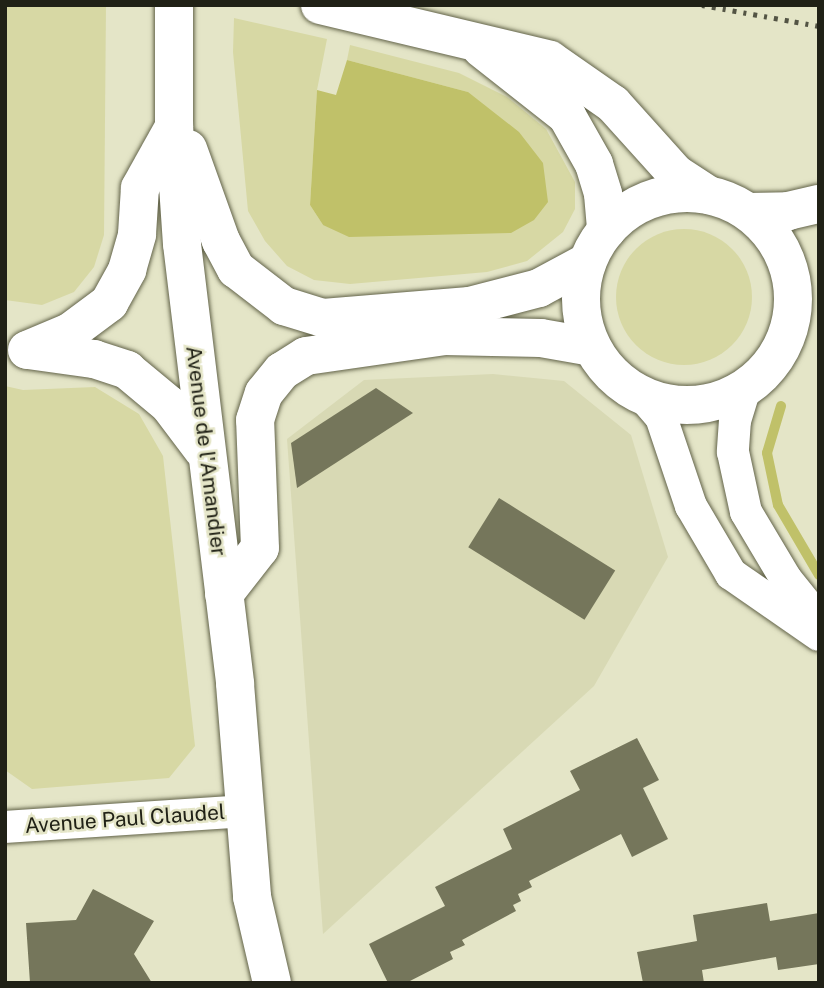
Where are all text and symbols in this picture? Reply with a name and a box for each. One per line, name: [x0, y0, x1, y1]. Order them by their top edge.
street label: Avenue de l'Amandier: [181, 344, 231, 558]
street label: Avenue Paul Claudel: [24, 799, 226, 839]

